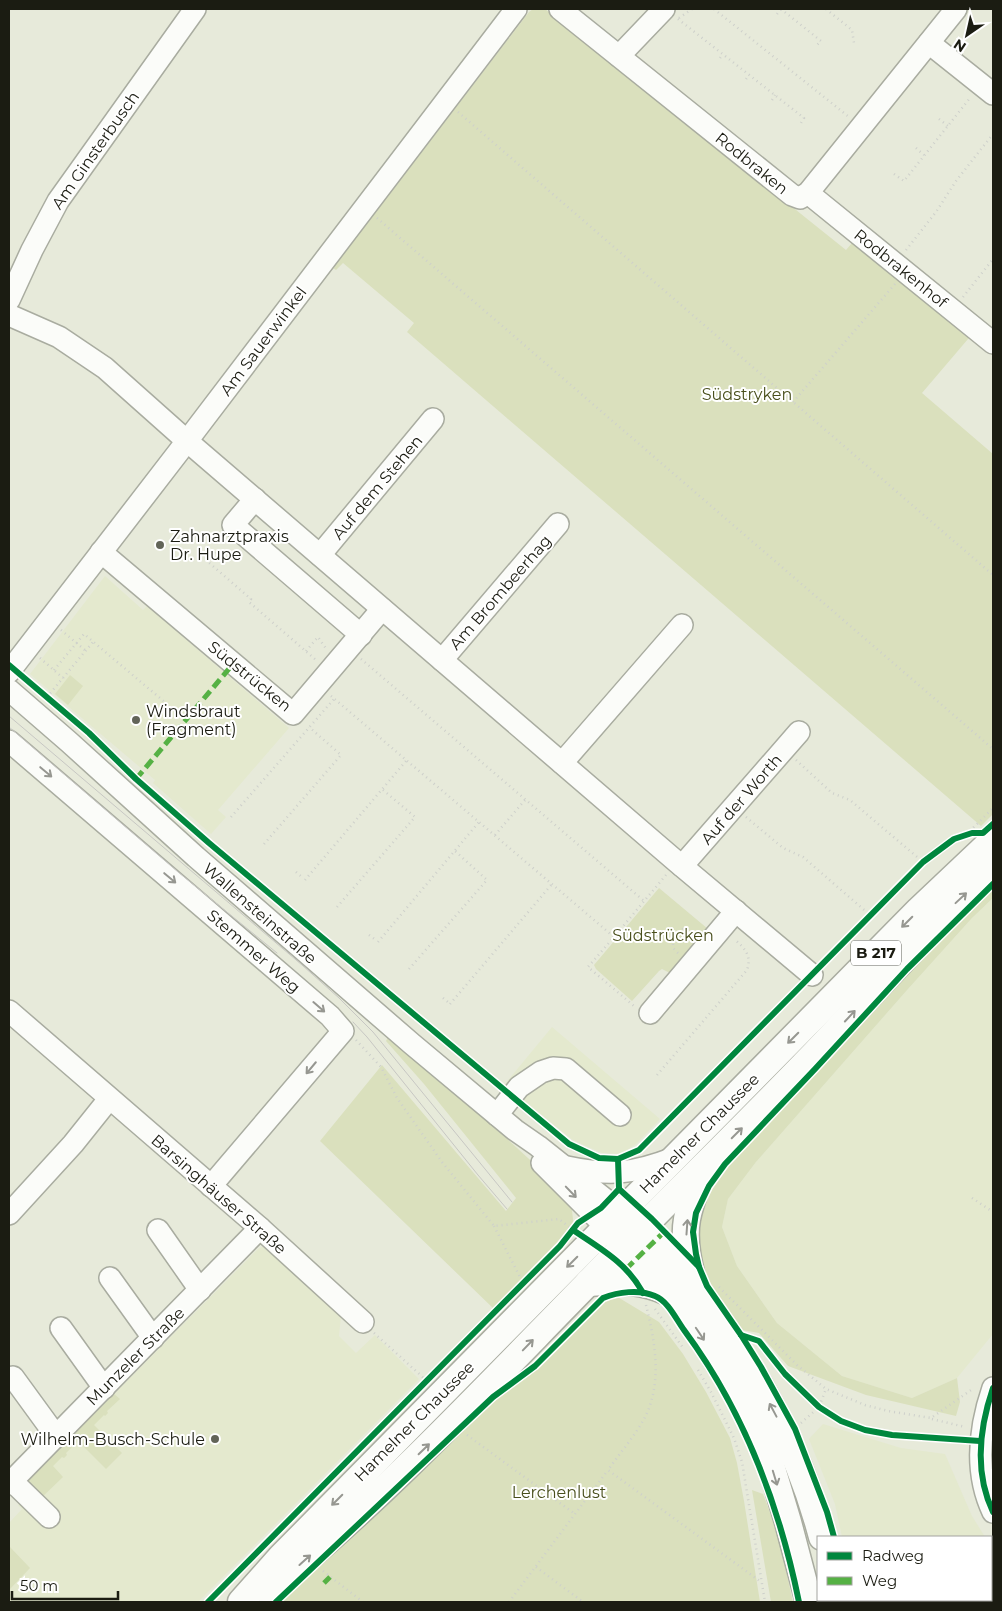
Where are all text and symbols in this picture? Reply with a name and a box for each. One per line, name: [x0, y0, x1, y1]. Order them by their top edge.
north arrow: [942, 10, 992, 60]
text: N: [950, 35, 969, 56]
street label: Am Ginsterbusch: [48, 88, 143, 213]
street label: Rodbraken: [711, 128, 792, 199]
street label: Rodbrakenhof: [850, 225, 952, 312]
street label: Am Sauerwinkel: [216, 283, 311, 399]
park label: Südstryken: [702, 385, 792, 404]
street label: Auf dem Stehen: [328, 431, 427, 543]
place label: Zahnarztpraxis Dr. Hupe: [170, 527, 289, 564]
street label: Am Brombeerhag: [445, 531, 555, 654]
marker: Zahnarztpraxis Dr. Hupe: [154, 539, 166, 551]
street label: Südstrücken: [204, 637, 295, 716]
place label: Windsbraut (Fragment): [146, 702, 241, 739]
marker: Windsbraut (Fragment): [130, 714, 142, 726]
street label: Auf der Worth: [697, 750, 786, 848]
one-way arrow: [39, 767, 52, 778]
street label: Wallensteinstraße: [199, 859, 320, 968]
one-way arrow: [163, 872, 176, 884]
one-way arrow: [955, 892, 968, 904]
street label: Stemmer Weg: [203, 906, 304, 997]
one-way arrow: [901, 916, 913, 928]
park label: Südstrücken: [612, 926, 714, 945]
road number: B 217: [851, 940, 901, 966]
one-way arrow: [313, 1001, 326, 1012]
one-way arrow: [843, 1010, 855, 1023]
one-way arrow: [787, 1032, 799, 1044]
one-way arrow: [306, 1061, 317, 1074]
street label: Hamelner Chaussee: [635, 1069, 763, 1197]
one-way arrow: [731, 1127, 743, 1140]
street label: Barsinghäuser Straße: [147, 1131, 290, 1258]
one-way arrow: [565, 1186, 577, 1199]
one-way arrow: [682, 1219, 692, 1235]
one-way arrow: [566, 1256, 578, 1268]
street label: Munzeler Straße: [82, 1303, 188, 1409]
one-way arrow: [695, 1327, 705, 1341]
one-way arrow: [522, 1339, 534, 1352]
street label: Hamelner Chaussee: [350, 1357, 478, 1485]
one-way arrow: [768, 1402, 778, 1417]
place label: Wilhelm-Busch-Schule: [21, 1430, 205, 1449]
marker: Wilhelm-Busch-Schule: [209, 1433, 221, 1445]
one-way arrow: [417, 1443, 430, 1455]
one-way arrow: [770, 1469, 780, 1485]
park label: Lerchenlust: [512, 1483, 607, 1502]
one-way arrow: [331, 1494, 343, 1506]
legend: [817, 1536, 992, 1601]
text: Radweg: [862, 1546, 924, 1565]
one-way arrow: [298, 1554, 311, 1566]
scale bar: [12, 1568, 119, 1600]
text: Weg: [862, 1571, 897, 1590]
text: 50 m: [20, 1576, 58, 1595]

